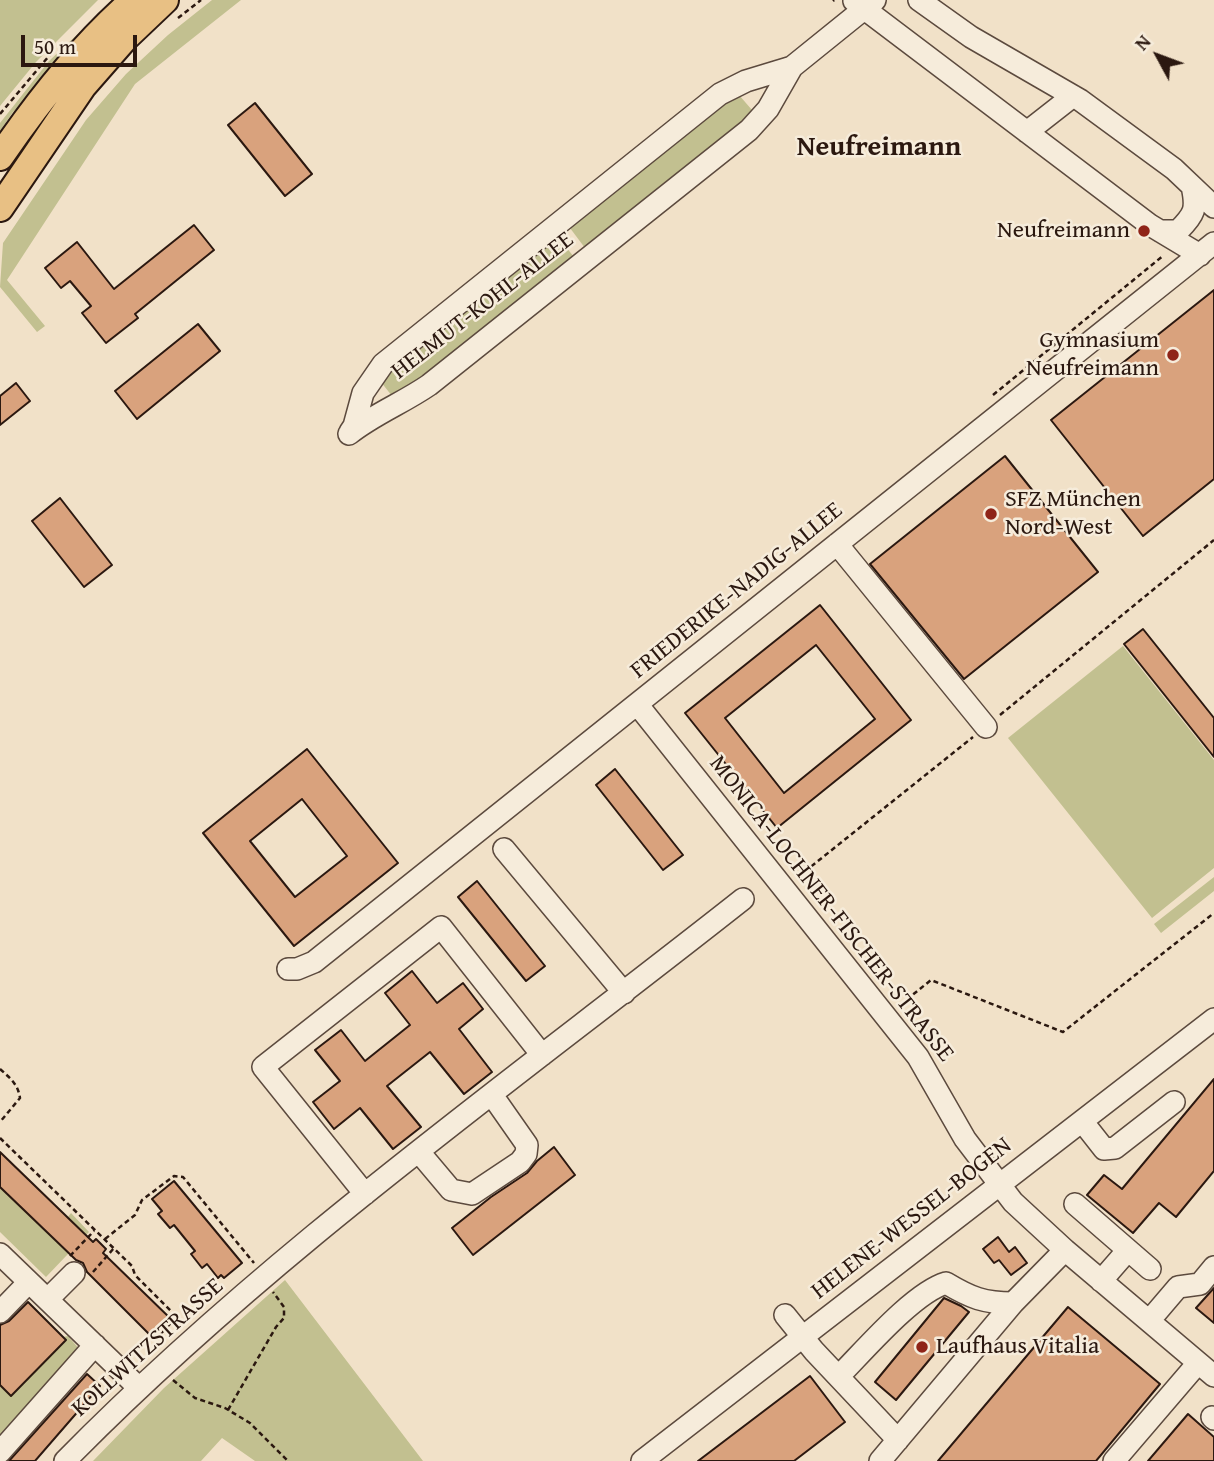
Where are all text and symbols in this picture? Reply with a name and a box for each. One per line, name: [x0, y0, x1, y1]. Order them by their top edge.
scale bar: [24, 21, 140, 65]
north arrow: [1123, 21, 1193, 91]
text: N: [1127, 28, 1157, 56]
text: 50 m: [34, 31, 76, 62]
district label: Neufreimann: [797, 131, 961, 165]
place label: Neufreimann: [997, 217, 1130, 245]
marker: Neufreimann: [1136, 223, 1152, 239]
street label: HELMUT-KOHL-ALLEE: [386, 226, 580, 386]
place label: Gymnasium Neufreimann: [1026, 327, 1159, 383]
marker: Gymnasium Neufreimann: [1165, 347, 1181, 363]
place label: SFZ München Nord-West: [1005, 486, 1141, 542]
street label: FRIEDERIKE-NADIG-ALLEE: [625, 497, 849, 685]
marker: SFZ München Nord-West: [983, 506, 999, 522]
street label: MONICA-LOCHNER-FISCHER-STRASSE: [702, 750, 960, 1068]
street label: HELENE-WESSEL-BOGEN: [806, 1132, 1018, 1306]
street label: KOLLWITZSTRASSE: [66, 1272, 230, 1424]
place label: Laufhaus Vitalia: [936, 1333, 1099, 1361]
marker: Laufhaus Vitalia: [914, 1339, 930, 1355]

